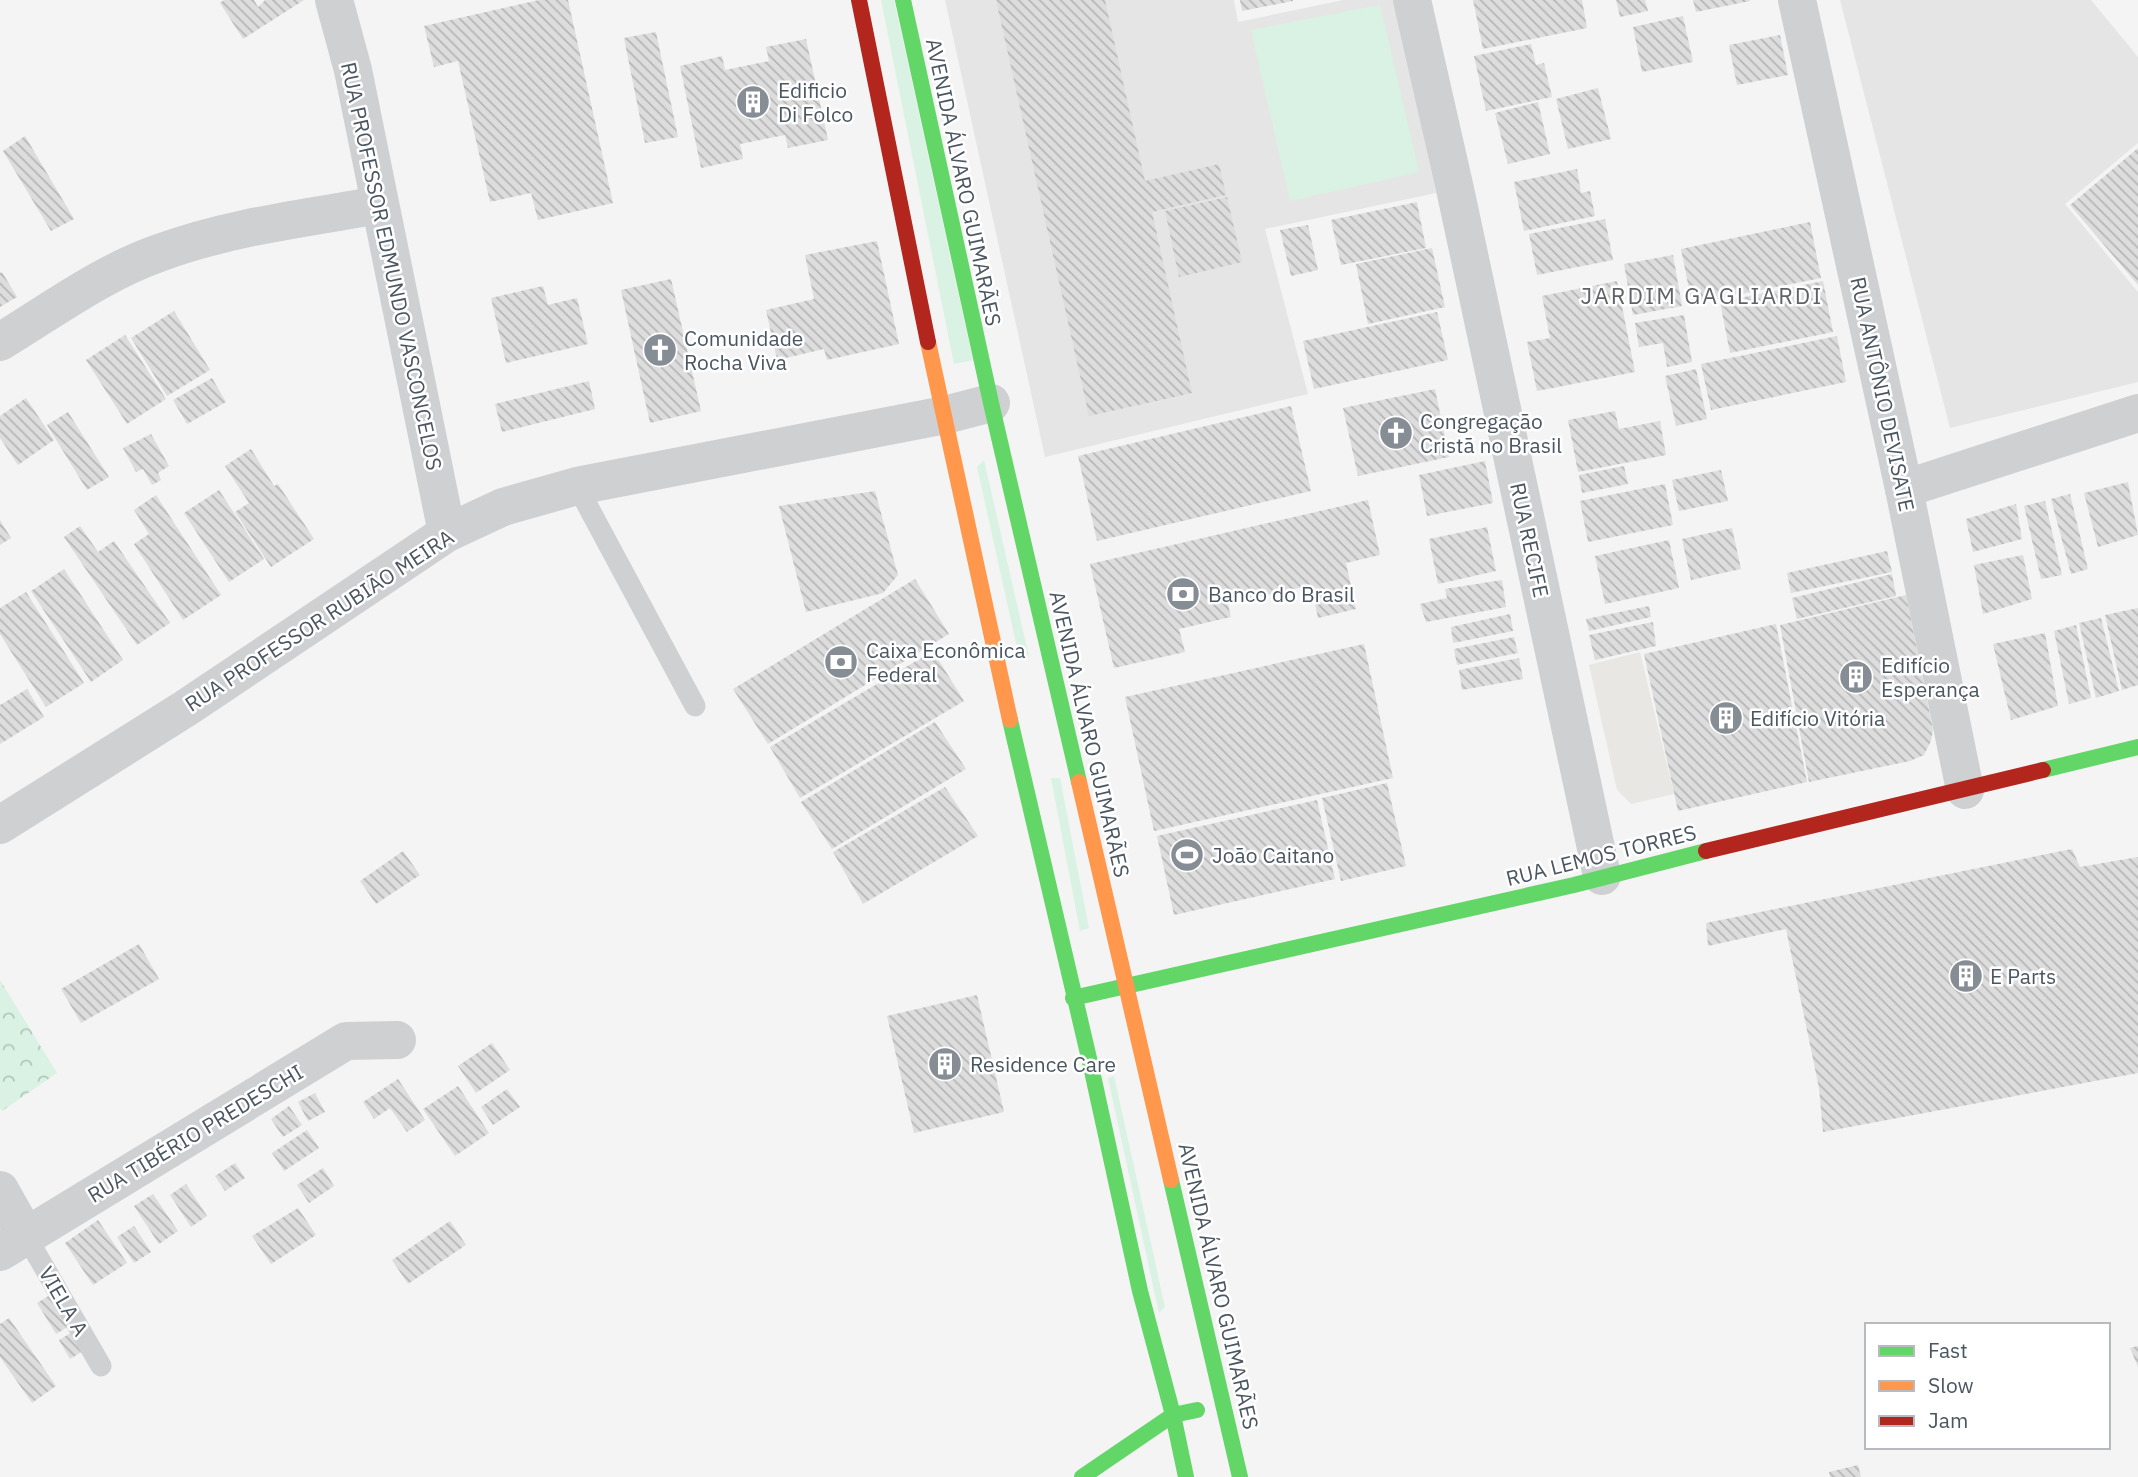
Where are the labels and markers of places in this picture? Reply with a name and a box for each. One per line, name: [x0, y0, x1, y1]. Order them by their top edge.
place label: Edificio Di Folco: [778, 76, 853, 128]
building icon: Edificio Di Folco: [734, 83, 772, 121]
place label: Comunidade Rocha Viva: [684, 324, 803, 376]
church icon: Comunidade Rocha Viva: [641, 331, 679, 369]
place label: Congregação Cristã no Brasil: [1420, 407, 1562, 459]
church icon: Congregação Cristã no Brasil: [1377, 414, 1415, 452]
bank icon: Banco do Brasil: [1164, 575, 1202, 613]
place label: Banco do Brasil: [1208, 580, 1355, 608]
place label: Caixa Econômica Federal: [866, 636, 1026, 688]
bank icon: Caixa Econômica Federal: [822, 643, 860, 681]
place label: Edifício Esperança: [1881, 651, 1980, 703]
building icon: Edifício Esperança: [1837, 658, 1875, 696]
building icon: Edifício Vitória: [1707, 699, 1745, 737]
place label: Edifício Vitória: [1750, 704, 1885, 732]
sports icon: João Caitano: [1168, 836, 1206, 874]
place label: João Caitano: [1212, 841, 1334, 869]
building icon: E Parts: [1947, 957, 1985, 995]
place label: E Parts: [1990, 962, 2056, 990]
building icon: Residence Care: [926, 1045, 964, 1083]
place label: Residence Care: [970, 1050, 1116, 1078]

